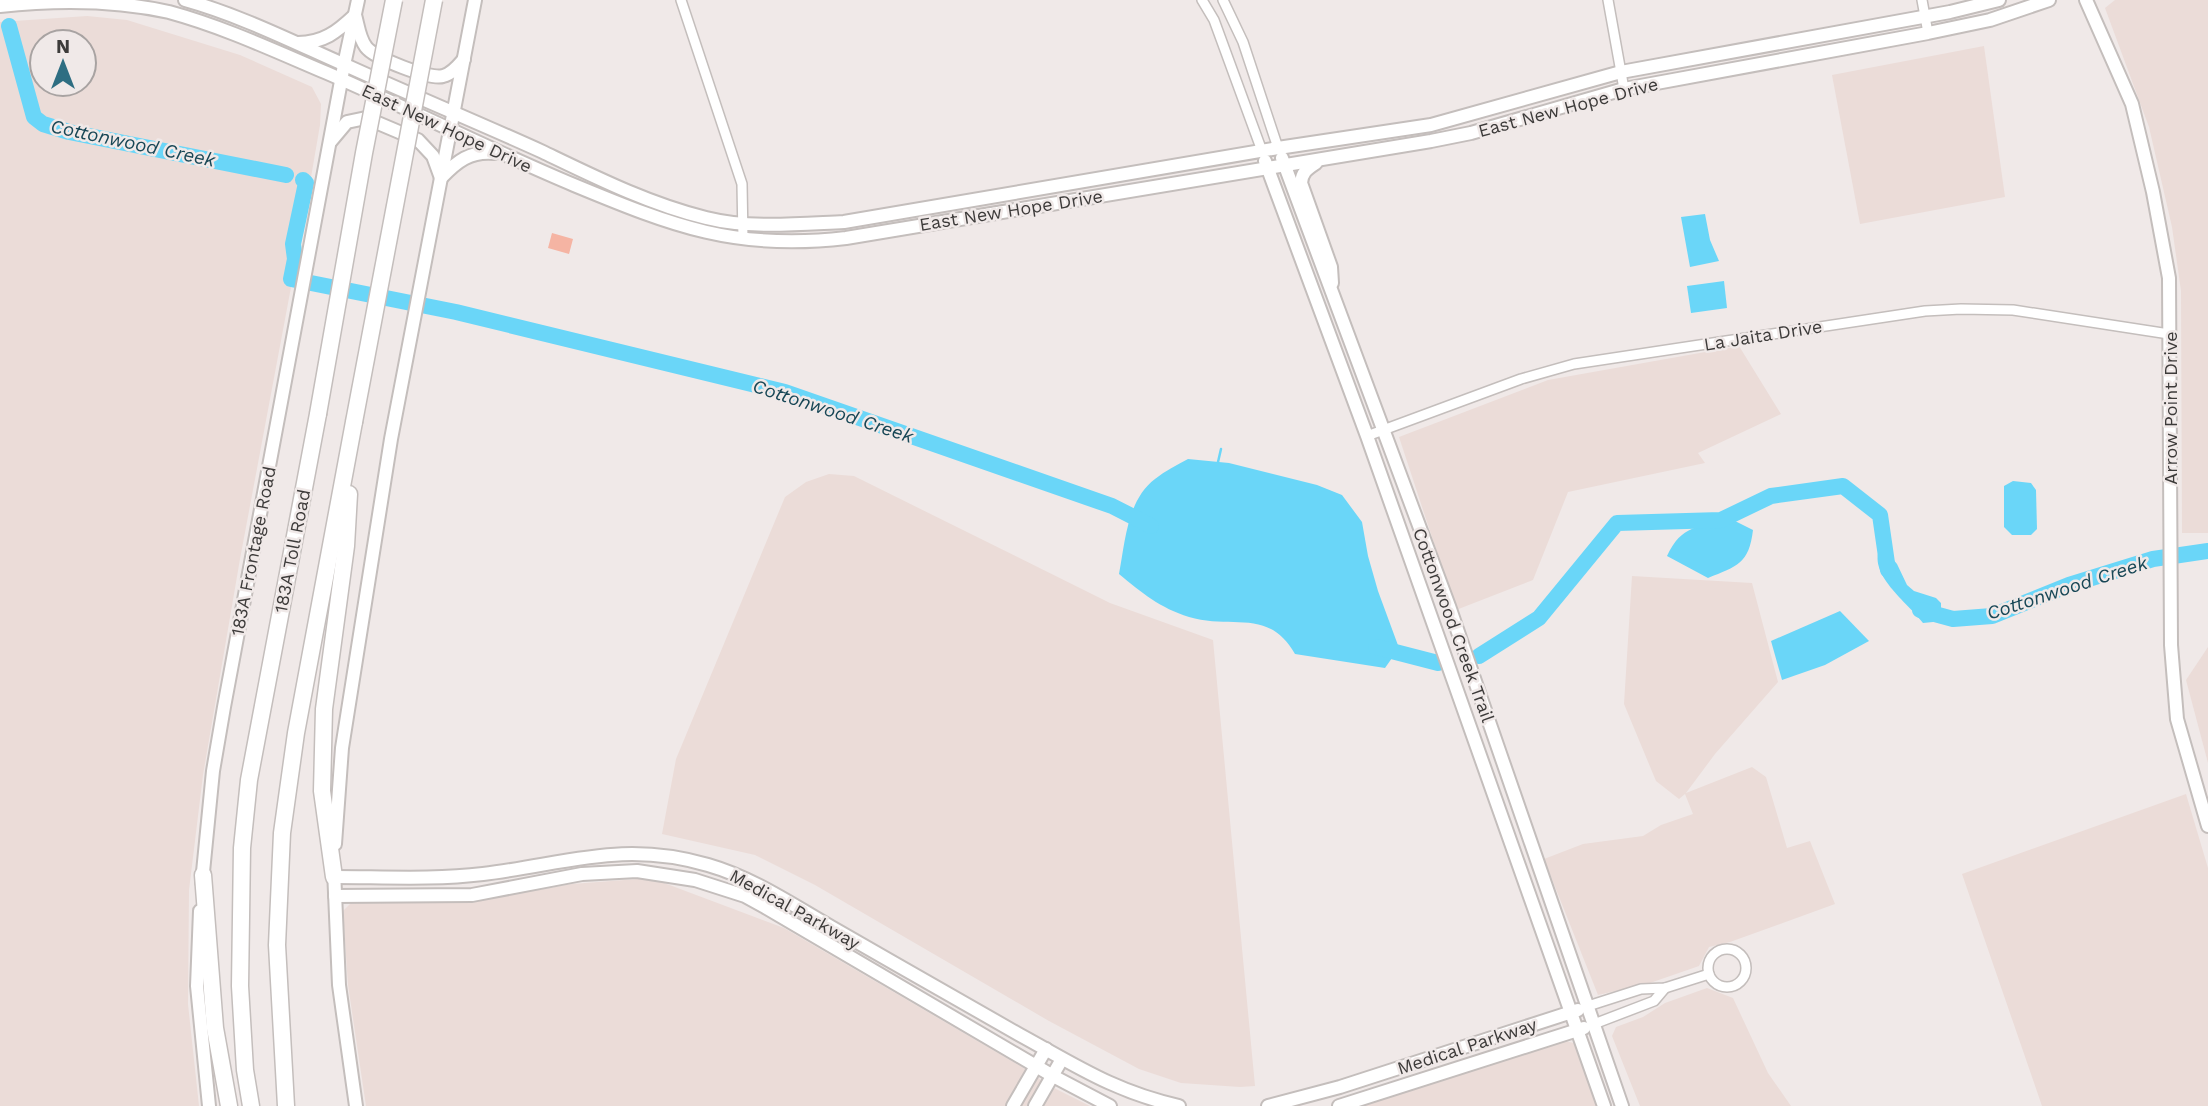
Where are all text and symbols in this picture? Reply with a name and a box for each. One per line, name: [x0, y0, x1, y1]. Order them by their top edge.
north arrow: [28, 28, 98, 98]
text: N: [56, 35, 70, 58]
street label: East New Hope Drive: [1476, 73, 1660, 141]
street label: East New Hope Drive: [359, 79, 535, 177]
water label: Cottonwood Creek: [49, 114, 218, 172]
street label: East New Hope Drive: [918, 185, 1104, 235]
street label: La Jaita Drive: [1702, 315, 1824, 355]
street label: Arrow Point Drive: [2160, 331, 2181, 485]
water label: Cottonwood Creek: [750, 374, 917, 448]
street label: 183A Frontage Road: [226, 464, 280, 638]
street label: 183A Toll Road: [270, 488, 314, 614]
street label: Cottonwood Creek Trail: [1409, 525, 1499, 726]
water label: Cottonwood Creek: [1984, 551, 2151, 625]
street label: Medical Parkway: [726, 865, 864, 954]
street label: Medical Parkway: [1395, 1013, 1540, 1078]

